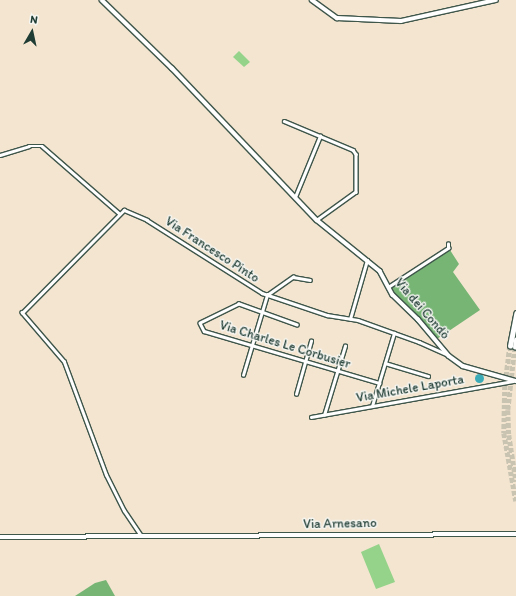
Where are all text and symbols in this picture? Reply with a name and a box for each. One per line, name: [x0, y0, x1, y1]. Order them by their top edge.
north arrow: [12, 12, 52, 52]
text: N: [29, 13, 39, 27]
street label: Via Francesco Pinto: [162, 214, 262, 286]
street label: Via dei Condò: [391, 275, 453, 343]
street label: Via Charles Le Corbusier: [218, 318, 352, 372]
street label: Via Michele Laporta: [355, 372, 465, 406]
street label: Via Arnesano: [303, 516, 377, 532]

